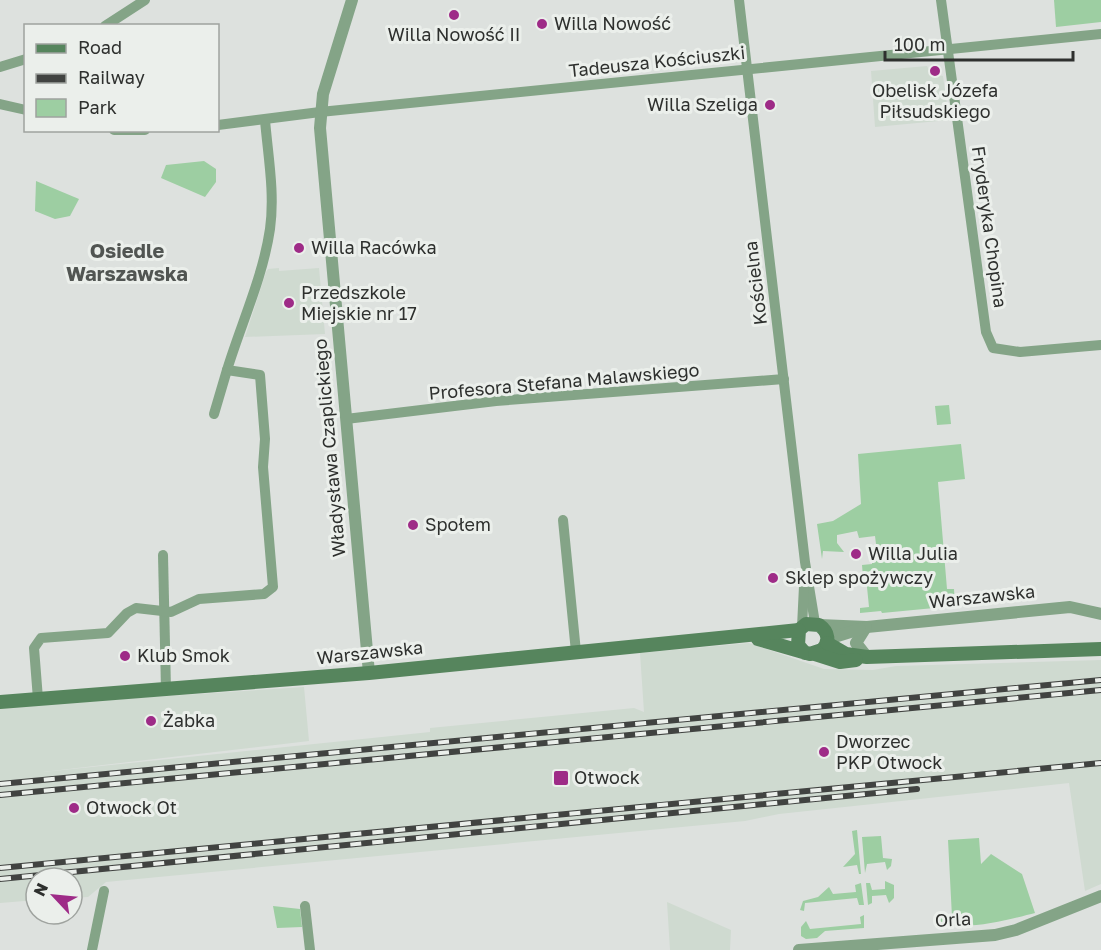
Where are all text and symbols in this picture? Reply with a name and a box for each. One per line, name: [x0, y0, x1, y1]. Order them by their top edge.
marker: Willa Nowość II: [447, 8, 461, 22]
place label: Willa Nowość: [554, 12, 671, 34]
marker: Willa Nowość: [535, 17, 549, 31]
place label: Willa Nowość II: [388, 23, 520, 45]
legend: [24, 24, 219, 132]
scale bar: [885, 24, 1072, 62]
text: 100 m: [894, 33, 945, 55]
text: Road: [78, 36, 122, 58]
street label: Tadeusza Kościuszki: [568, 41, 746, 81]
marker: Obelisk Józefa Piłsudskiego: [928, 64, 942, 78]
text: Railway: [78, 66, 145, 88]
place label: Obelisk Józefa Piłsudskiego: [872, 79, 998, 122]
place label: Willa Szeliga: [647, 93, 758, 115]
text: Park: [78, 96, 117, 118]
marker: Willa Szeliga: [763, 98, 777, 112]
street label: Fryderyka Chopina: [968, 145, 1012, 309]
place label: Willa Racówka: [311, 236, 437, 258]
district label: Osiedle Warszawska: [66, 238, 188, 285]
street label: Kościelna: [739, 240, 771, 326]
marker: Willa Racówka: [292, 241, 306, 255]
place label: Przedszkole Miejskie nr 17: [301, 281, 417, 324]
marker: Przedszkole Miejskie nr 17: [282, 296, 296, 310]
street label: Władysława Czaplickiego: [308, 338, 350, 558]
street label: Profesora Stefana Malawskiego: [428, 358, 700, 404]
place label: Społem: [425, 513, 491, 535]
marker: Społem: [406, 518, 420, 532]
place label: Willa Julia: [868, 542, 958, 564]
marker: Willa Julia: [849, 547, 863, 561]
place label: Sklep spożywczy: [785, 566, 933, 588]
marker: Sklep spożywczy: [766, 571, 780, 585]
street label: Warszawska: [928, 579, 1036, 613]
street label: Warszawska: [316, 635, 424, 669]
place label: Klub Smok: [137, 644, 230, 666]
marker: Klub Smok: [118, 649, 132, 663]
place label: Żabka: [163, 709, 215, 731]
marker: Żabka: [144, 714, 158, 728]
place label: Dworzec PKP Otwock: [836, 730, 942, 773]
marker: Dworzec PKP Otwock: [817, 745, 831, 759]
place label: Otwock: [574, 766, 640, 788]
marker: Otwock: [552, 769, 570, 787]
place label: Otwock Ot: [86, 796, 177, 818]
marker: Otwock Ot: [67, 801, 81, 815]
north arrow: [24, 866, 84, 926]
text: N: [29, 880, 52, 899]
street label: Orla: [934, 907, 972, 931]

